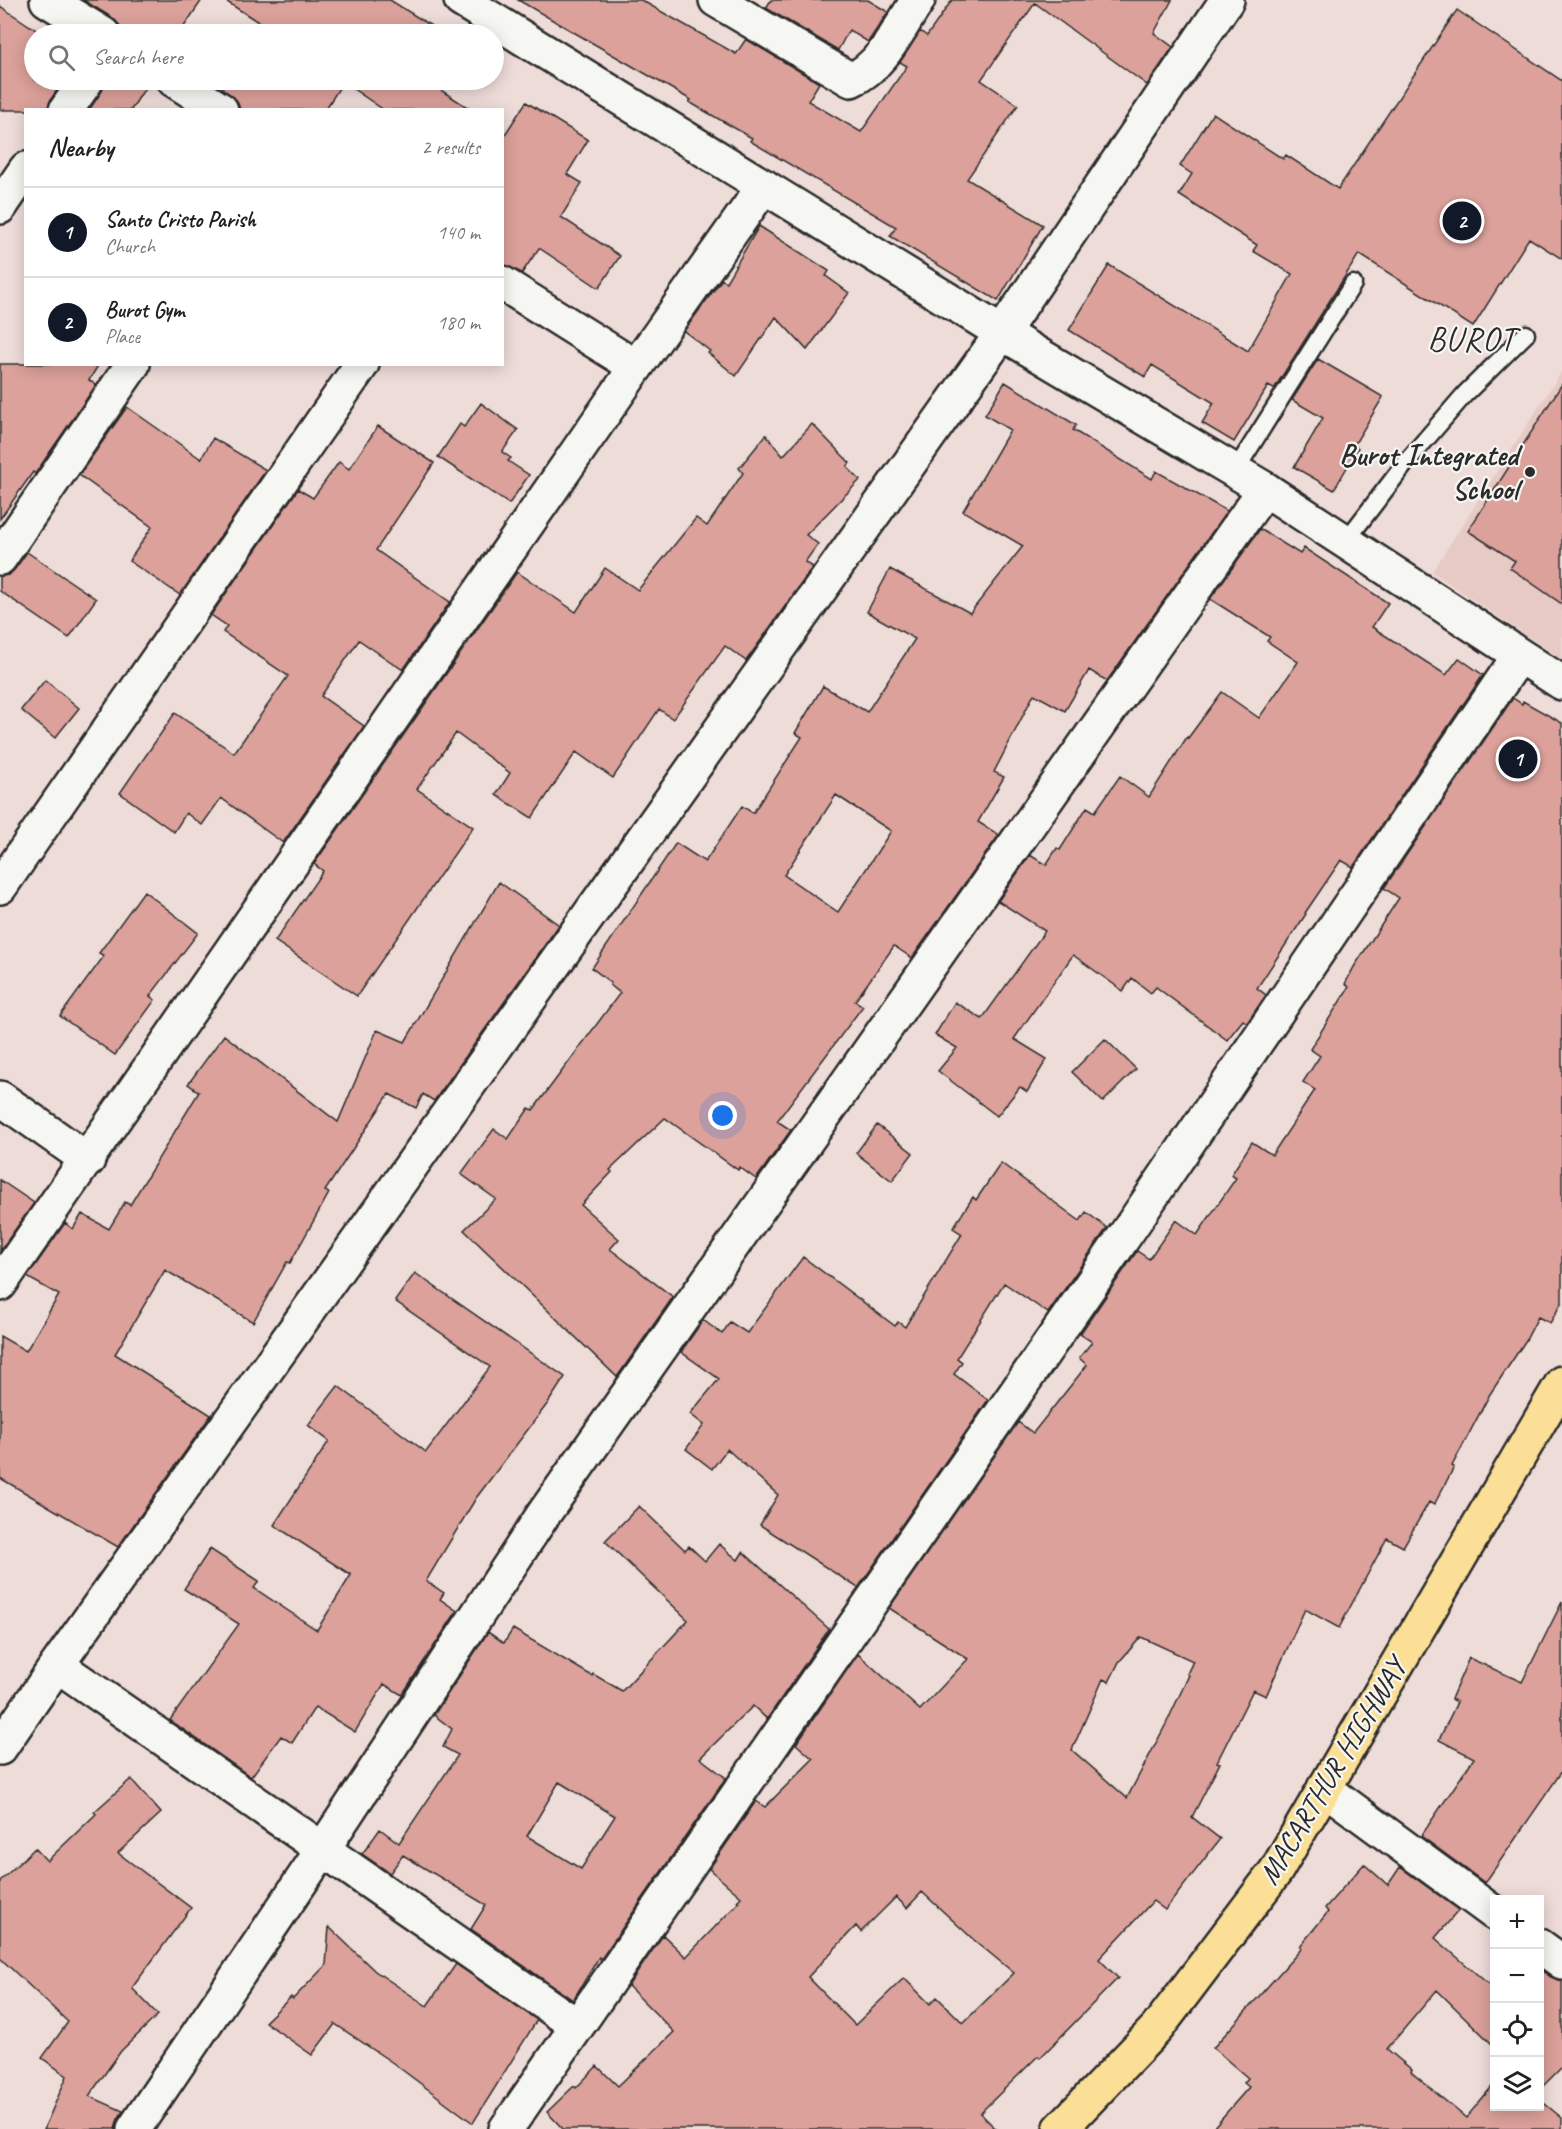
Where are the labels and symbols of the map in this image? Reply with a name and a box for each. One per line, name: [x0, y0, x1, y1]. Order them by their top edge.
pin: 2: [1442, 198, 1482, 244]
district label: BUROT: [1428, 318, 1522, 360]
place label: Burot Integrated School: [1339, 436, 1524, 508]
marker: Burot Integrated School: [1523, 465, 1537, 479]
pin: 1: [1498, 736, 1538, 782]
your location: [708, 1101, 737, 1130]
street label: MACARTHUR HIGHWAY: [1249, 1647, 1417, 1891]

